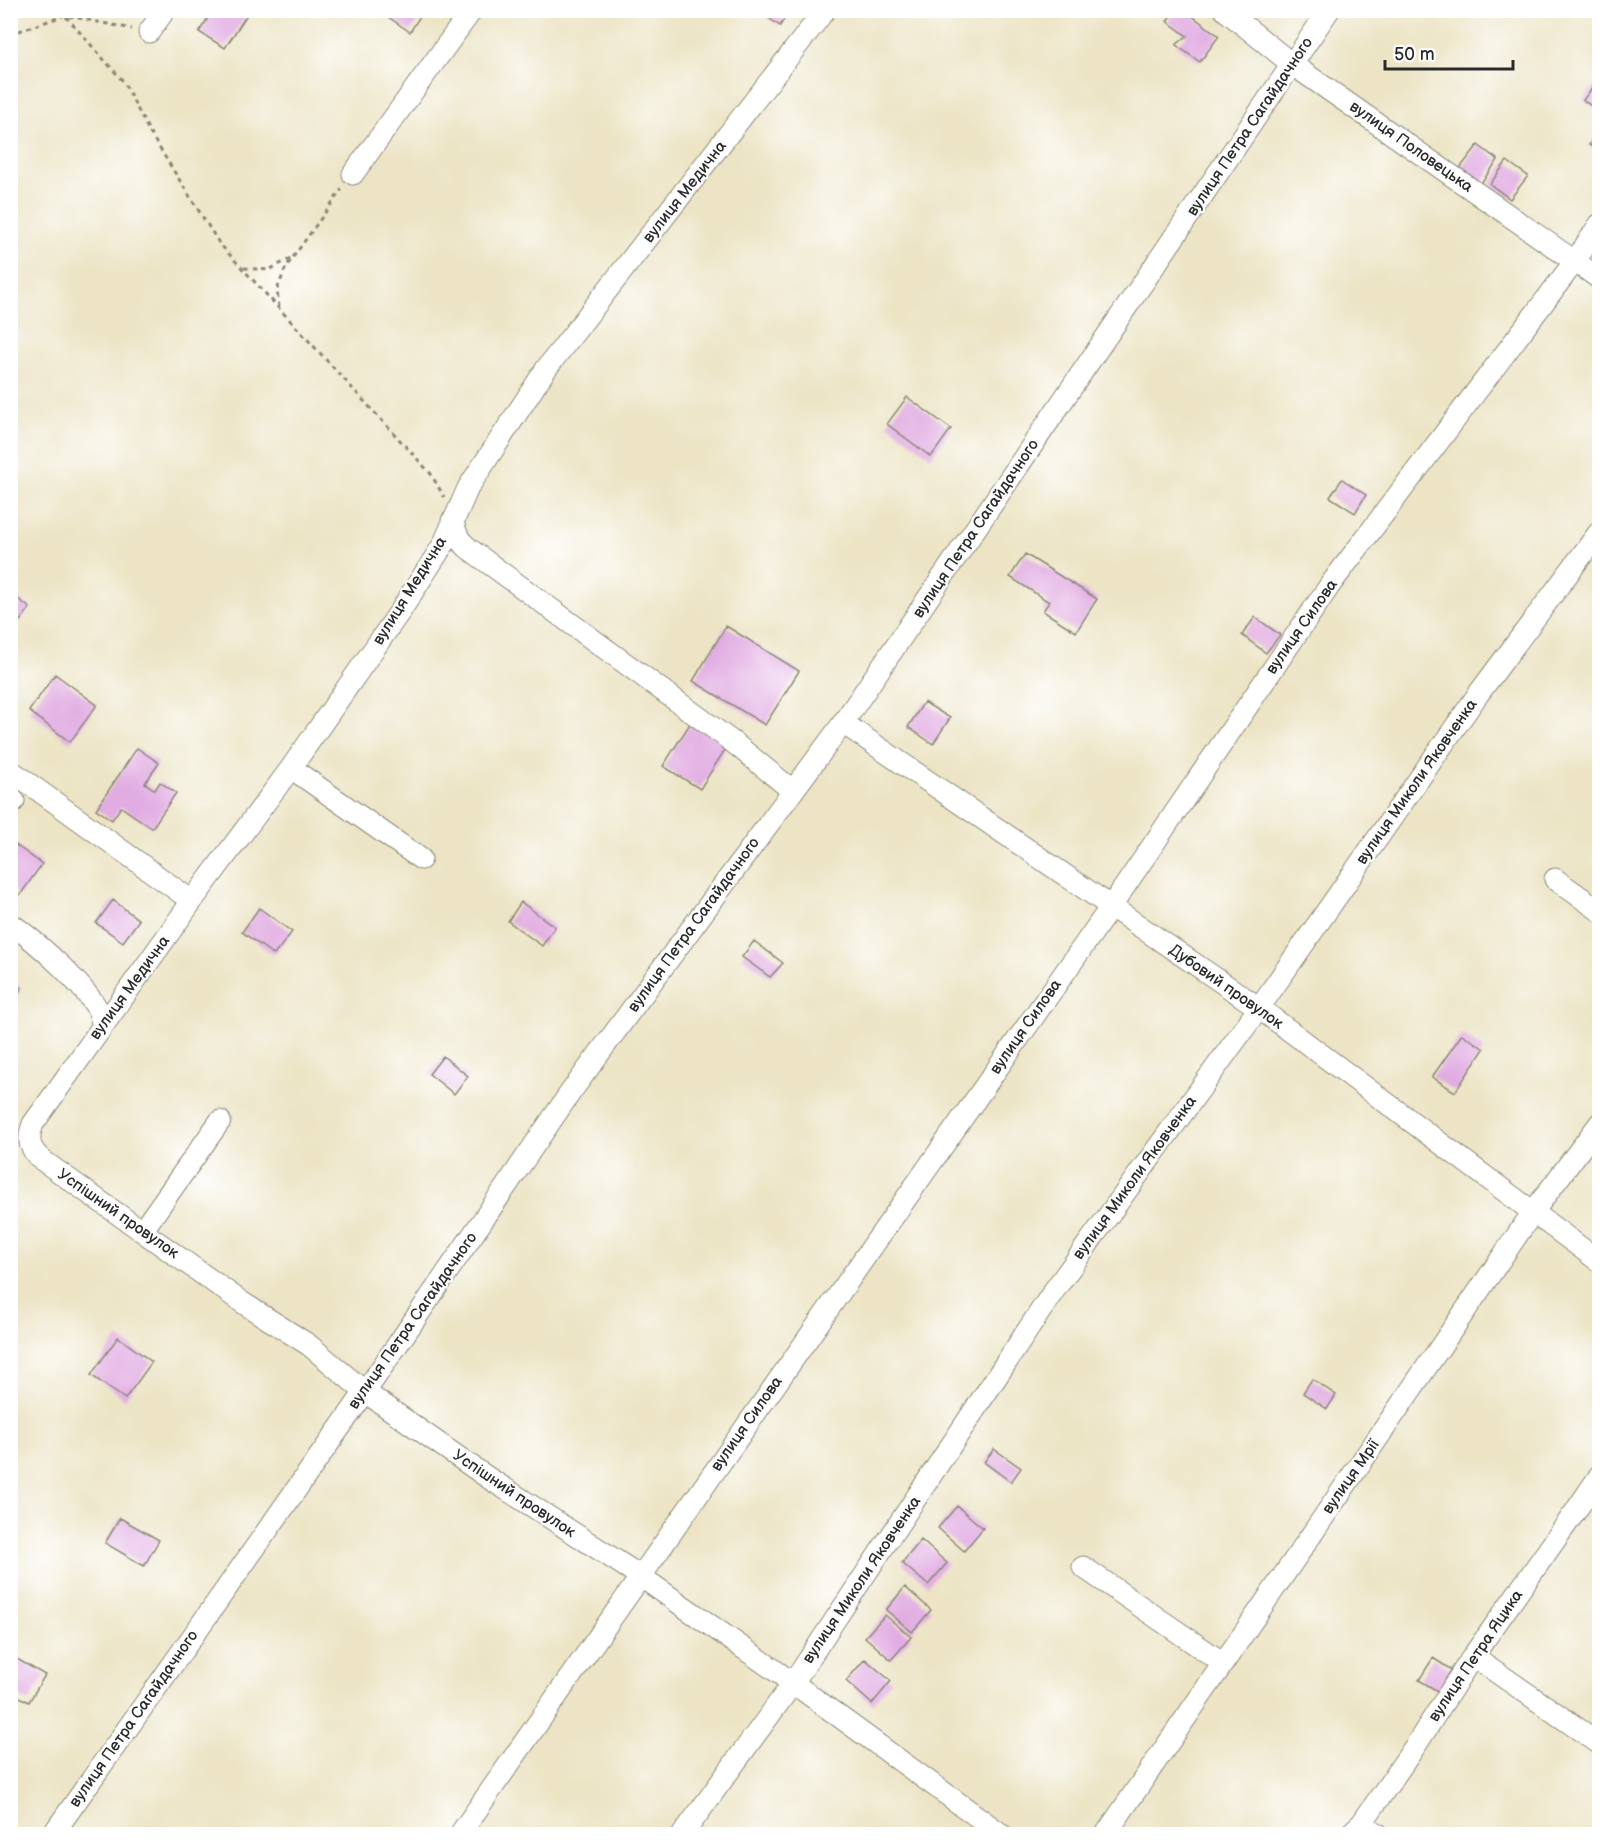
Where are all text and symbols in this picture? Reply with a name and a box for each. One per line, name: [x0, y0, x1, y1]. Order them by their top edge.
scale bar: [1385, 33, 1512, 71]
street label: вулиця Петра Сагайдачного: [1183, 34, 1317, 220]
text: 50 m: [1394, 44, 1435, 65]
street label: вулиця Половецька: [1346, 97, 1477, 197]
street label: вулиця Медична: [639, 137, 731, 247]
street label: вулиця Петра Сагайдачного: [909, 436, 1043, 622]
street label: вулиця Медична: [369, 533, 451, 649]
street label: вулиця Силова: [1262, 575, 1342, 678]
street label: вулиця Миколи Яковченка: [1353, 695, 1482, 868]
street label: вулиця Петра Сагайдачного: [624, 834, 764, 1016]
street label: вулиця Медична: [86, 932, 174, 1044]
street label: Дубовий провулок: [1165, 941, 1287, 1034]
street label: вулиця Силова: [986, 975, 1066, 1078]
street label: вулиця Миколи Яковченка: [1069, 1092, 1201, 1264]
street label: Успішний провулок: [54, 1165, 183, 1263]
street label: вулиця Петра Сагайдачного: [345, 1229, 481, 1413]
street label: вулиця Силова: [707, 1372, 787, 1475]
street label: вулиця Мрії: [1318, 1435, 1384, 1518]
street label: Успішний провулок: [449, 1446, 579, 1542]
street label: вулиця Миколи Яковченка: [799, 1492, 925, 1667]
street label: вулиця Петра Яцика: [1425, 1586, 1527, 1725]
street label: вулиця Петра Сагайдачного: [66, 1627, 202, 1811]

